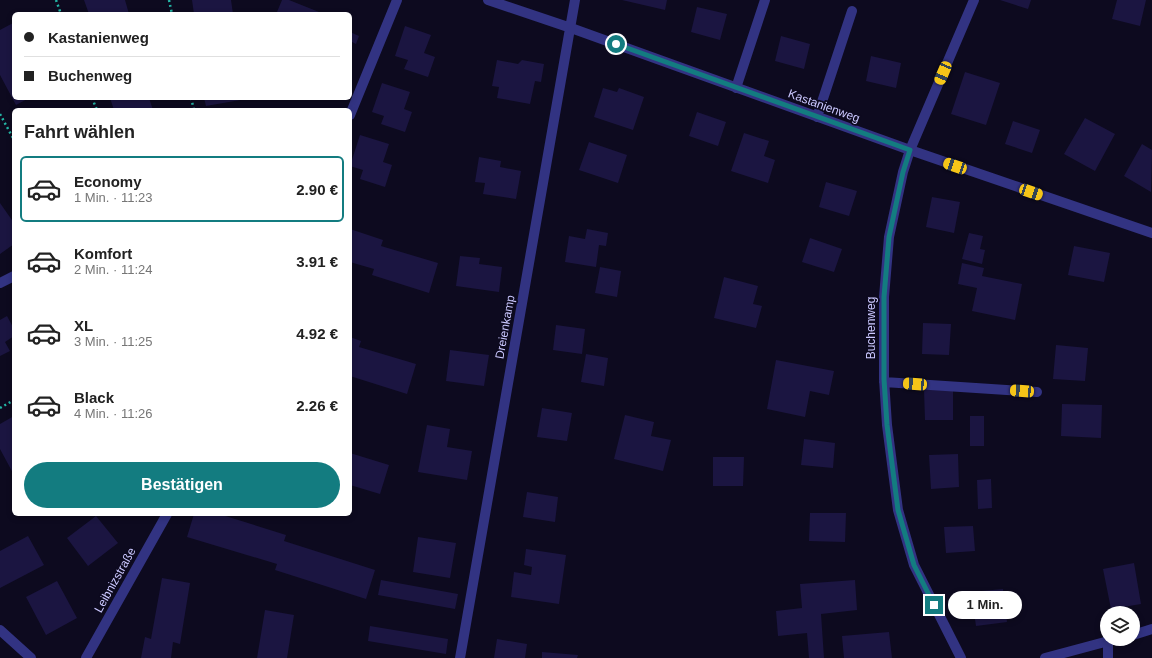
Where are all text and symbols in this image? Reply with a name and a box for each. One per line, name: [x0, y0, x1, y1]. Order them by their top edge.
text: Kastanienweg: [48, 29, 149, 46]
route start: [607, 35, 625, 53]
car: [933, 60, 953, 86]
text: Buchenweg: [48, 67, 132, 84]
street label: Kastanienweg: [786, 87, 862, 125]
text: Fahrt wählen: [24, 122, 135, 142]
car: [942, 156, 968, 176]
icon: car: [26, 171, 62, 207]
text: Economy: [74, 173, 142, 190]
text: 2.90 €: [296, 181, 338, 198]
car: [1018, 182, 1044, 202]
text: 1 Min. · 11:23: [74, 190, 153, 205]
icon: car: [26, 243, 62, 279]
text: Komfort: [74, 245, 132, 262]
text: 3.91 €: [296, 253, 338, 270]
text: 2 Min. · 11:24: [74, 262, 153, 277]
street label: Dreienkamp: [492, 294, 518, 360]
street label: Buchenweg: [864, 297, 878, 359]
icon: car: [26, 315, 62, 351]
text: XL: [74, 317, 93, 334]
text: 4.92 €: [296, 325, 338, 342]
text: 3 Min. · 11:25: [74, 334, 153, 349]
car: [903, 377, 927, 391]
car: [1010, 384, 1034, 398]
icon: car: [26, 387, 62, 423]
text: Black: [74, 389, 114, 406]
text: 2.26 €: [296, 397, 338, 414]
text: 4 Min. · 11:26: [74, 406, 153, 421]
button: Bestätigen: [24, 462, 340, 508]
street label: Leibnizstraße: [91, 545, 139, 615]
callout: 1 Min.: [948, 591, 1022, 619]
route end: [925, 596, 943, 614]
text: 1 Min.: [967, 597, 1003, 612]
map controls: [1100, 606, 1140, 646]
button: layers: [1100, 606, 1140, 646]

